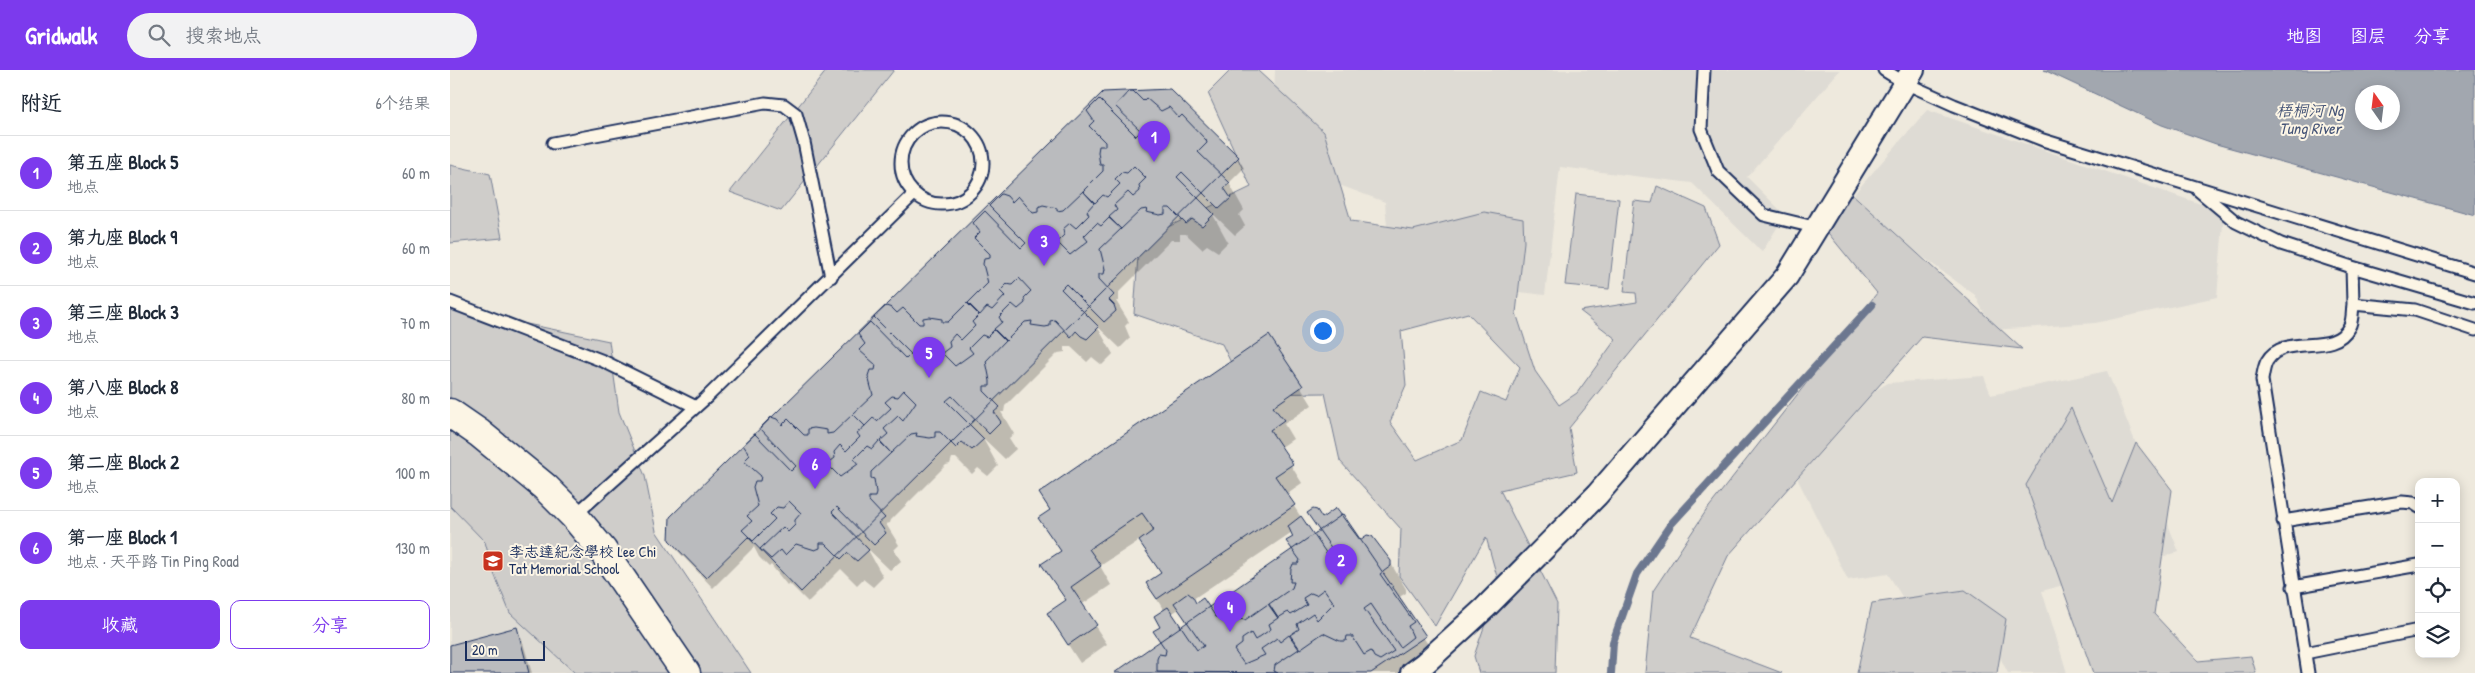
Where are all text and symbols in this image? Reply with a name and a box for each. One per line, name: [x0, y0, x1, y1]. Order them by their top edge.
search box: [127, 13, 477, 58]
text: Gridwalk: [25, 19, 97, 51]
icon: search: [145, 21, 173, 49]
text: 搜索地点: [185, 22, 261, 48]
text: 地图: [2286, 23, 2322, 48]
text: 图层: [2350, 23, 2386, 48]
text: 分享: [2414, 23, 2450, 48]
north arrow: [2355, 85, 2400, 130]
text: 附近: [20, 88, 62, 117]
text: 6个结果: [376, 92, 430, 114]
water label: 梧桐河 Ng Tung River: [2276, 99, 2345, 139]
pin: 1: [1138, 121, 1170, 162]
text: 第五座 Block 5: [67, 149, 178, 175]
text: 1: [33, 162, 39, 184]
text: 60 m: [402, 162, 430, 184]
text: 地点: [67, 175, 99, 197]
text: 第九座 Block 9: [67, 224, 177, 250]
pin: 3: [1028, 225, 1060, 266]
text: 2: [32, 237, 40, 259]
text: 60 m: [402, 237, 430, 259]
text: 地点: [67, 250, 99, 272]
text: 第三座 Block 3: [67, 299, 179, 325]
text: 3: [32, 312, 40, 334]
text: 70 m: [400, 312, 430, 334]
your location: [1310, 318, 1336, 344]
text: 地点: [67, 325, 99, 347]
pin: 5: [913, 337, 945, 378]
text: 第八座 Block 8: [67, 374, 179, 400]
text: 4: [33, 387, 39, 409]
text: 80 m: [401, 387, 430, 409]
text: 地点: [67, 400, 99, 422]
pin: 6: [799, 448, 831, 489]
text: 第二座 Block 2: [67, 449, 179, 475]
text: 5: [33, 462, 39, 484]
text: 100 m: [395, 462, 430, 484]
text: 地点: [67, 475, 99, 497]
map controls: [2415, 478, 2460, 658]
button: +: [2415, 478, 2460, 523]
button: −: [2415, 523, 2460, 568]
text: 第一座 Block 1: [67, 524, 177, 550]
text: 6: [33, 537, 39, 559]
text: 130 m: [395, 537, 430, 559]
place label: 李志達紀念學校 Lee Chi Tat Memorial School: [509, 541, 656, 579]
pin: 2: [1325, 544, 1357, 585]
school or university icon: 李志達紀念學校 Lee Chi Tat Memorial School: [481, 549, 505, 573]
text: 地点 · 天平路 Tin Ping Road: [67, 550, 239, 572]
button: locate: [2415, 568, 2460, 613]
pin: 4: [1214, 591, 1246, 632]
button: 收藏: [20, 600, 220, 649]
button: 分享: [230, 600, 430, 649]
button: layers: [2415, 613, 2460, 658]
scale bar: [465, 638, 545, 661]
text: 20 m: [472, 640, 498, 659]

